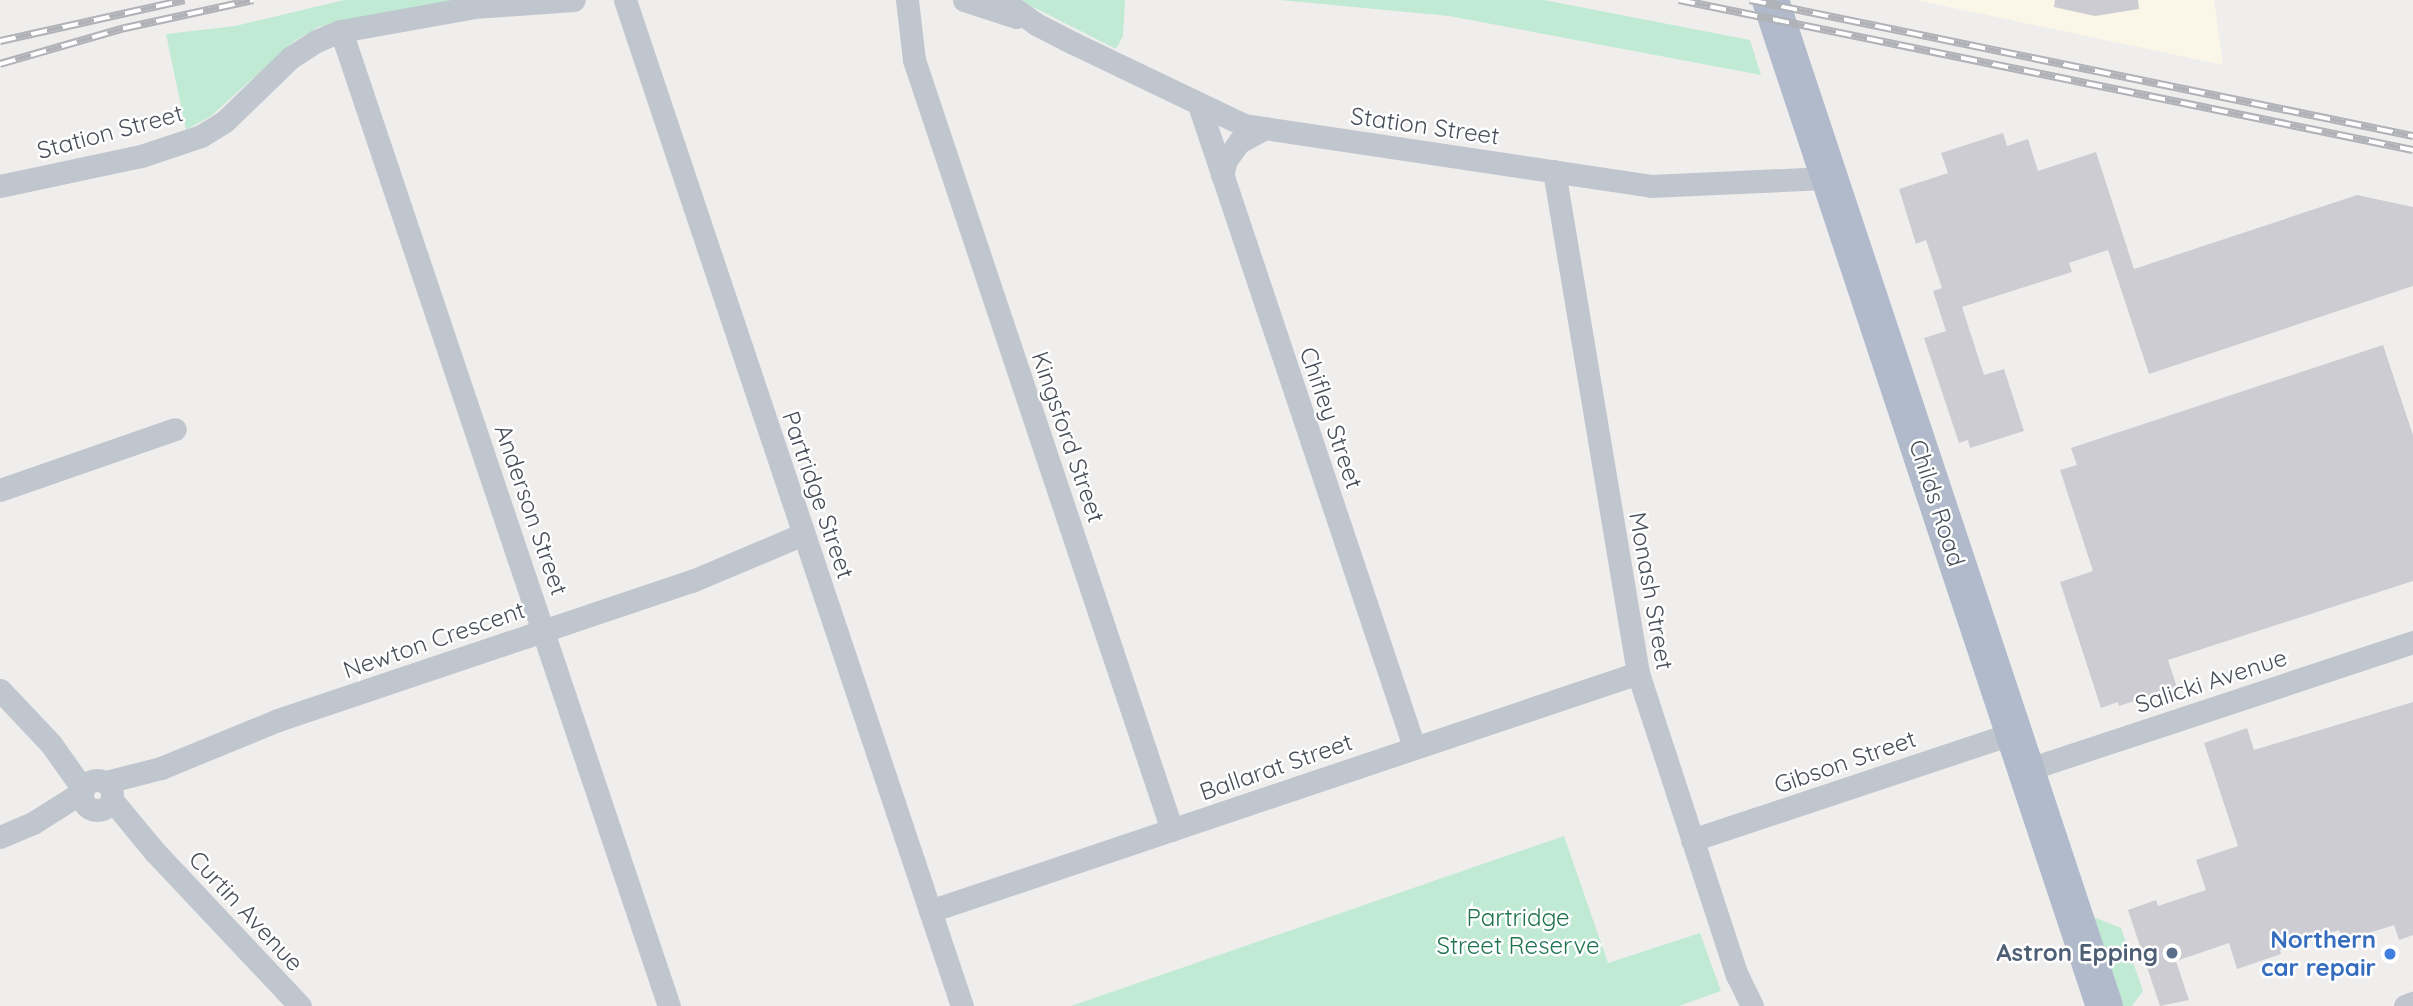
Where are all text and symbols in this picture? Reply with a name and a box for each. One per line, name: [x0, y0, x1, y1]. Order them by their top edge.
street label: Station Street: [34, 99, 186, 165]
street label: Station Street: [1349, 101, 1501, 151]
street label: Chifley Street: [1293, 343, 1369, 493]
street label: Kingsford Street: [1025, 348, 1111, 526]
street label: Partridge Street: [776, 407, 860, 583]
street label: Anderson Street: [488, 421, 574, 599]
street label: Childs Road: [1903, 436, 1971, 570]
street label: Monash Street: [1623, 510, 1679, 672]
street label: Newton Crescent: [339, 595, 529, 685]
street label: Salicki Avenue: [2132, 643, 2290, 719]
street label: Gibson Street: [1770, 724, 1920, 800]
street label: Ballarat Street: [1196, 727, 1356, 807]
street label: Curtin Avenue: [183, 845, 309, 977]
park label: Partridge Street Reserve: [1436, 904, 1600, 960]
place label: Northern car repair: [2261, 926, 2376, 982]
place label: Astron Epping: [1996, 939, 2158, 967]
marker: Astron Epping: [2164, 945, 2180, 961]
marker: Northern car repair: [2382, 946, 2398, 962]

